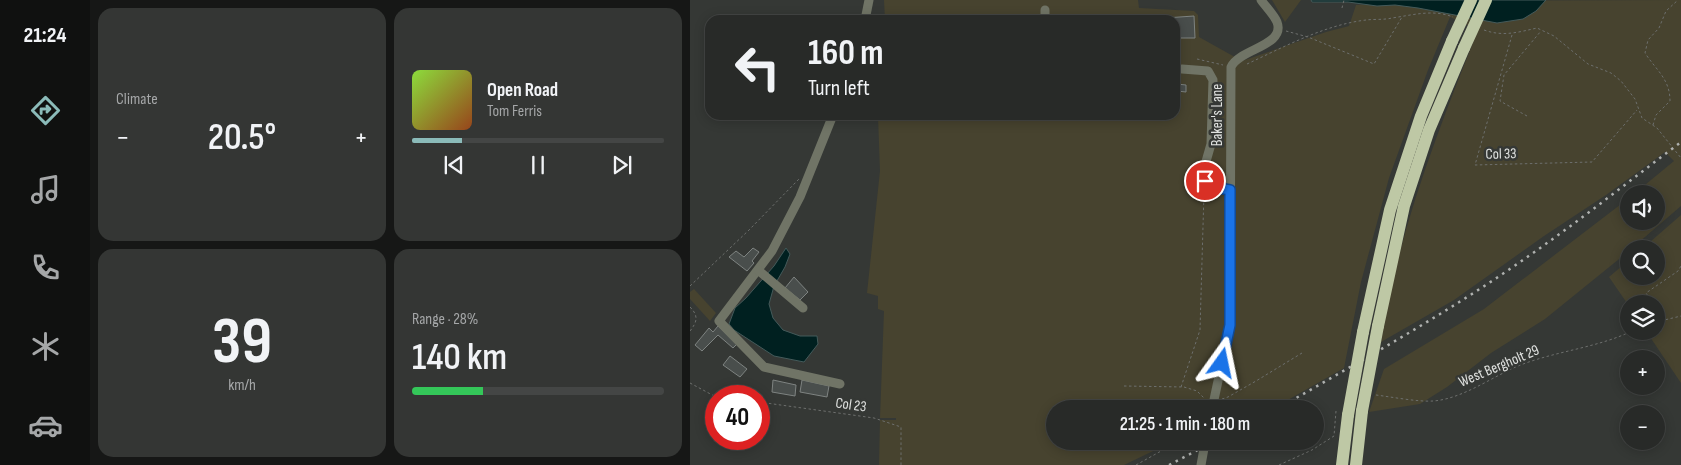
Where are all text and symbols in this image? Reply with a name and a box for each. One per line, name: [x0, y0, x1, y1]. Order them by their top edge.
text: 21:24: [24, 22, 66, 49]
text: 160 m: [808, 32, 884, 75]
icon: left: [725, 35, 790, 100]
text: Turn left: [808, 75, 870, 102]
text: Open Road: [487, 79, 558, 102]
street label: Baker's Lane: [1208, 84, 1227, 146]
text: Climate: [116, 90, 158, 109]
icon: directions: [28, 93, 63, 128]
text: Tom Ferris: [487, 102, 542, 121]
text: 20.5°: [208, 115, 276, 160]
text: −: [116, 121, 130, 154]
text: +: [354, 121, 368, 154]
street label: Col 33: [1485, 144, 1517, 164]
icon: previous: [440, 151, 468, 179]
icon: pause: [524, 151, 552, 179]
icon: next: [608, 151, 636, 179]
pin: [1184, 160, 1226, 202]
icon: arrive: [1191, 167, 1219, 195]
icon: music: [28, 172, 63, 207]
map controls: [1620, 185, 1665, 450]
button: sound: [1620, 185, 1665, 230]
button: search: [1620, 240, 1665, 285]
icon: phone: [28, 250, 63, 285]
button: layers: [1620, 295, 1665, 340]
text: 39: [212, 304, 272, 382]
text: Range · 28%: [412, 310, 478, 329]
icon: climate: [28, 329, 63, 364]
text: 140 km: [412, 335, 507, 380]
position arrow: [1195, 336, 1247, 388]
street label: West Bergholt 29: [1456, 341, 1542, 391]
button: +: [1620, 350, 1665, 395]
text: km/h: [228, 376, 256, 395]
speed limit sign: 40: [705, 385, 770, 450]
street label: Col 23: [834, 393, 868, 417]
button: −: [1620, 405, 1665, 450]
icon: car: [28, 408, 63, 443]
text: 21:25 · 1 min · 180 m: [1120, 413, 1250, 436]

